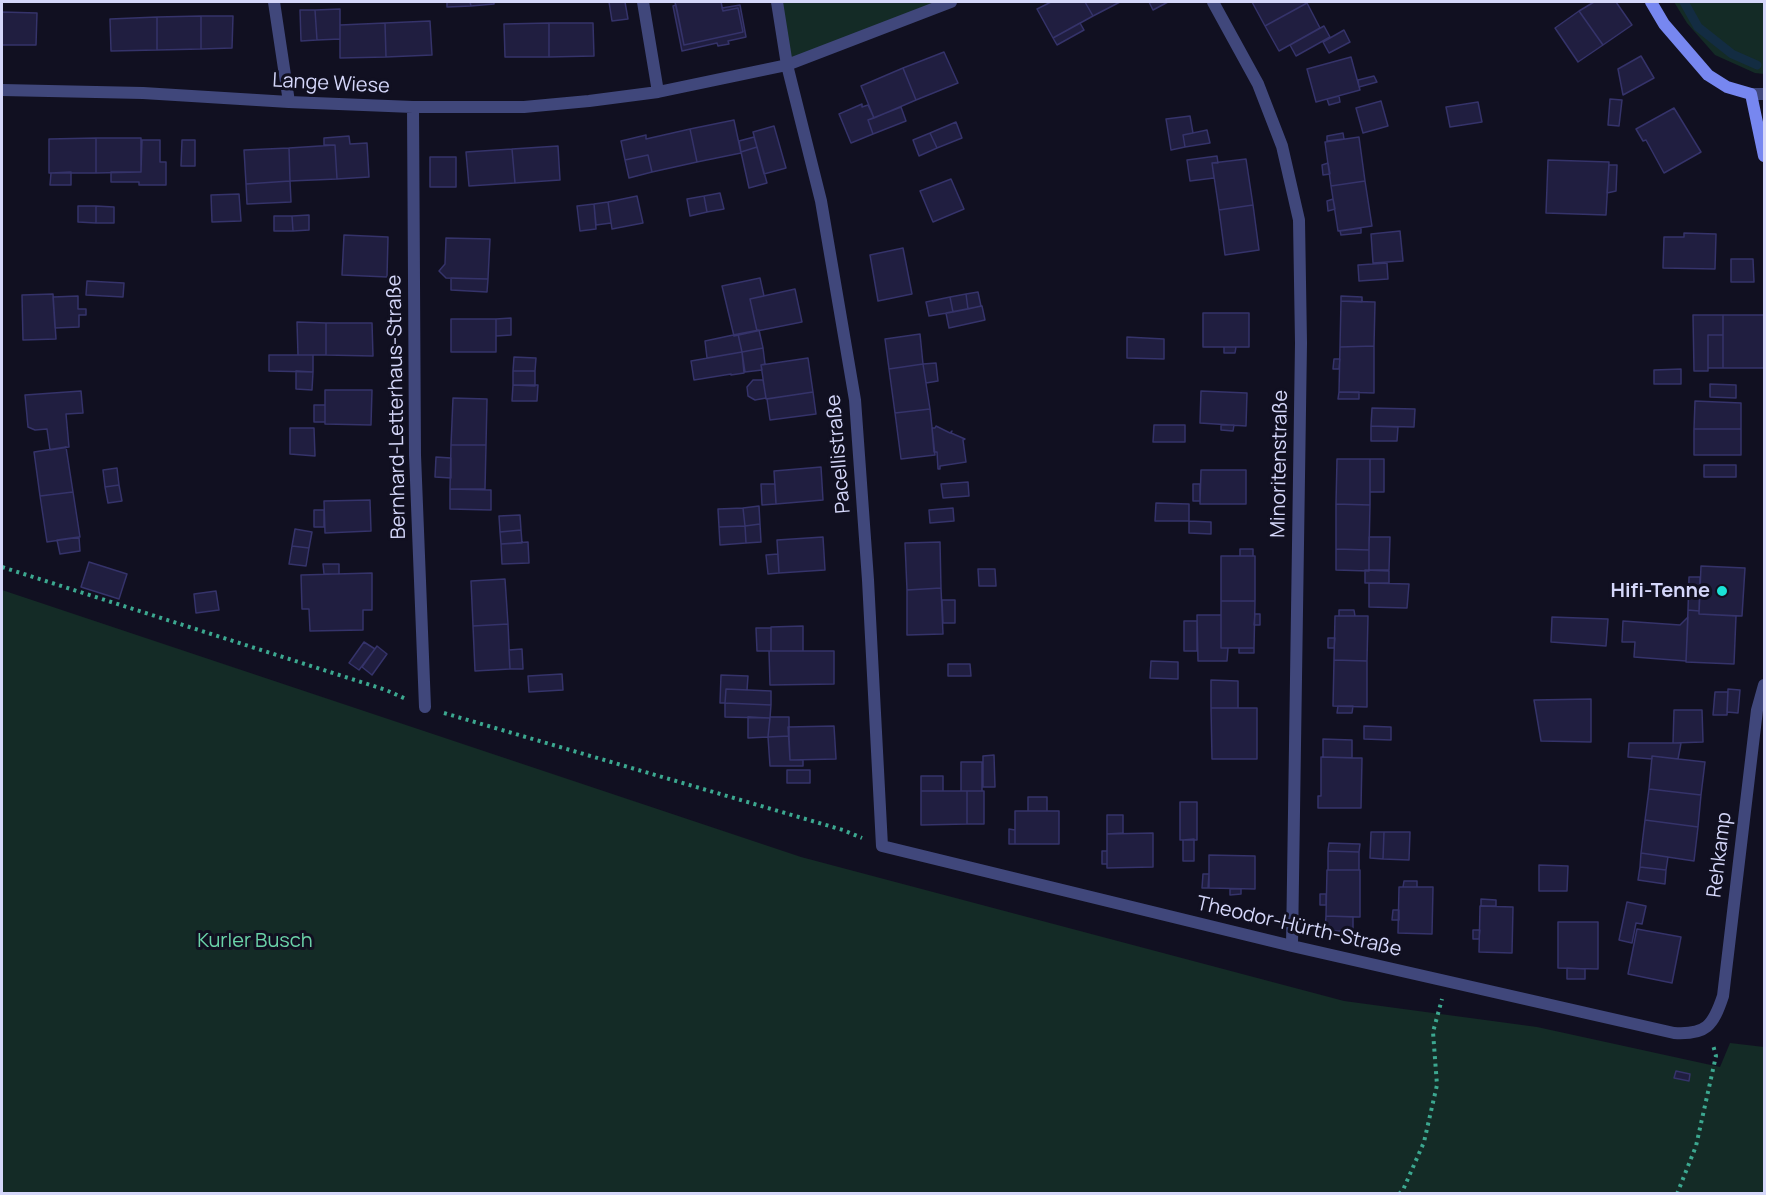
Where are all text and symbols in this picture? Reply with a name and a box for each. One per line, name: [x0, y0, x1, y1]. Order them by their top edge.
street label: Lange Wiese: [272, 69, 390, 99]
street label: Bernhard-Letterhaus-Straße: [383, 275, 411, 539]
street label: Minoritenstraße: [1267, 390, 1293, 538]
street label: Pacellistraße: [822, 394, 856, 514]
place label: Hifi-Tenne: [1611, 579, 1710, 603]
marker: Hifi-Tenne: [1715, 584, 1729, 598]
street label: Rehkamp: [1703, 811, 1737, 899]
street label: Theodor-Hürth-Straße: [1194, 892, 1404, 962]
park label: Kurler Busch: [197, 929, 313, 953]

